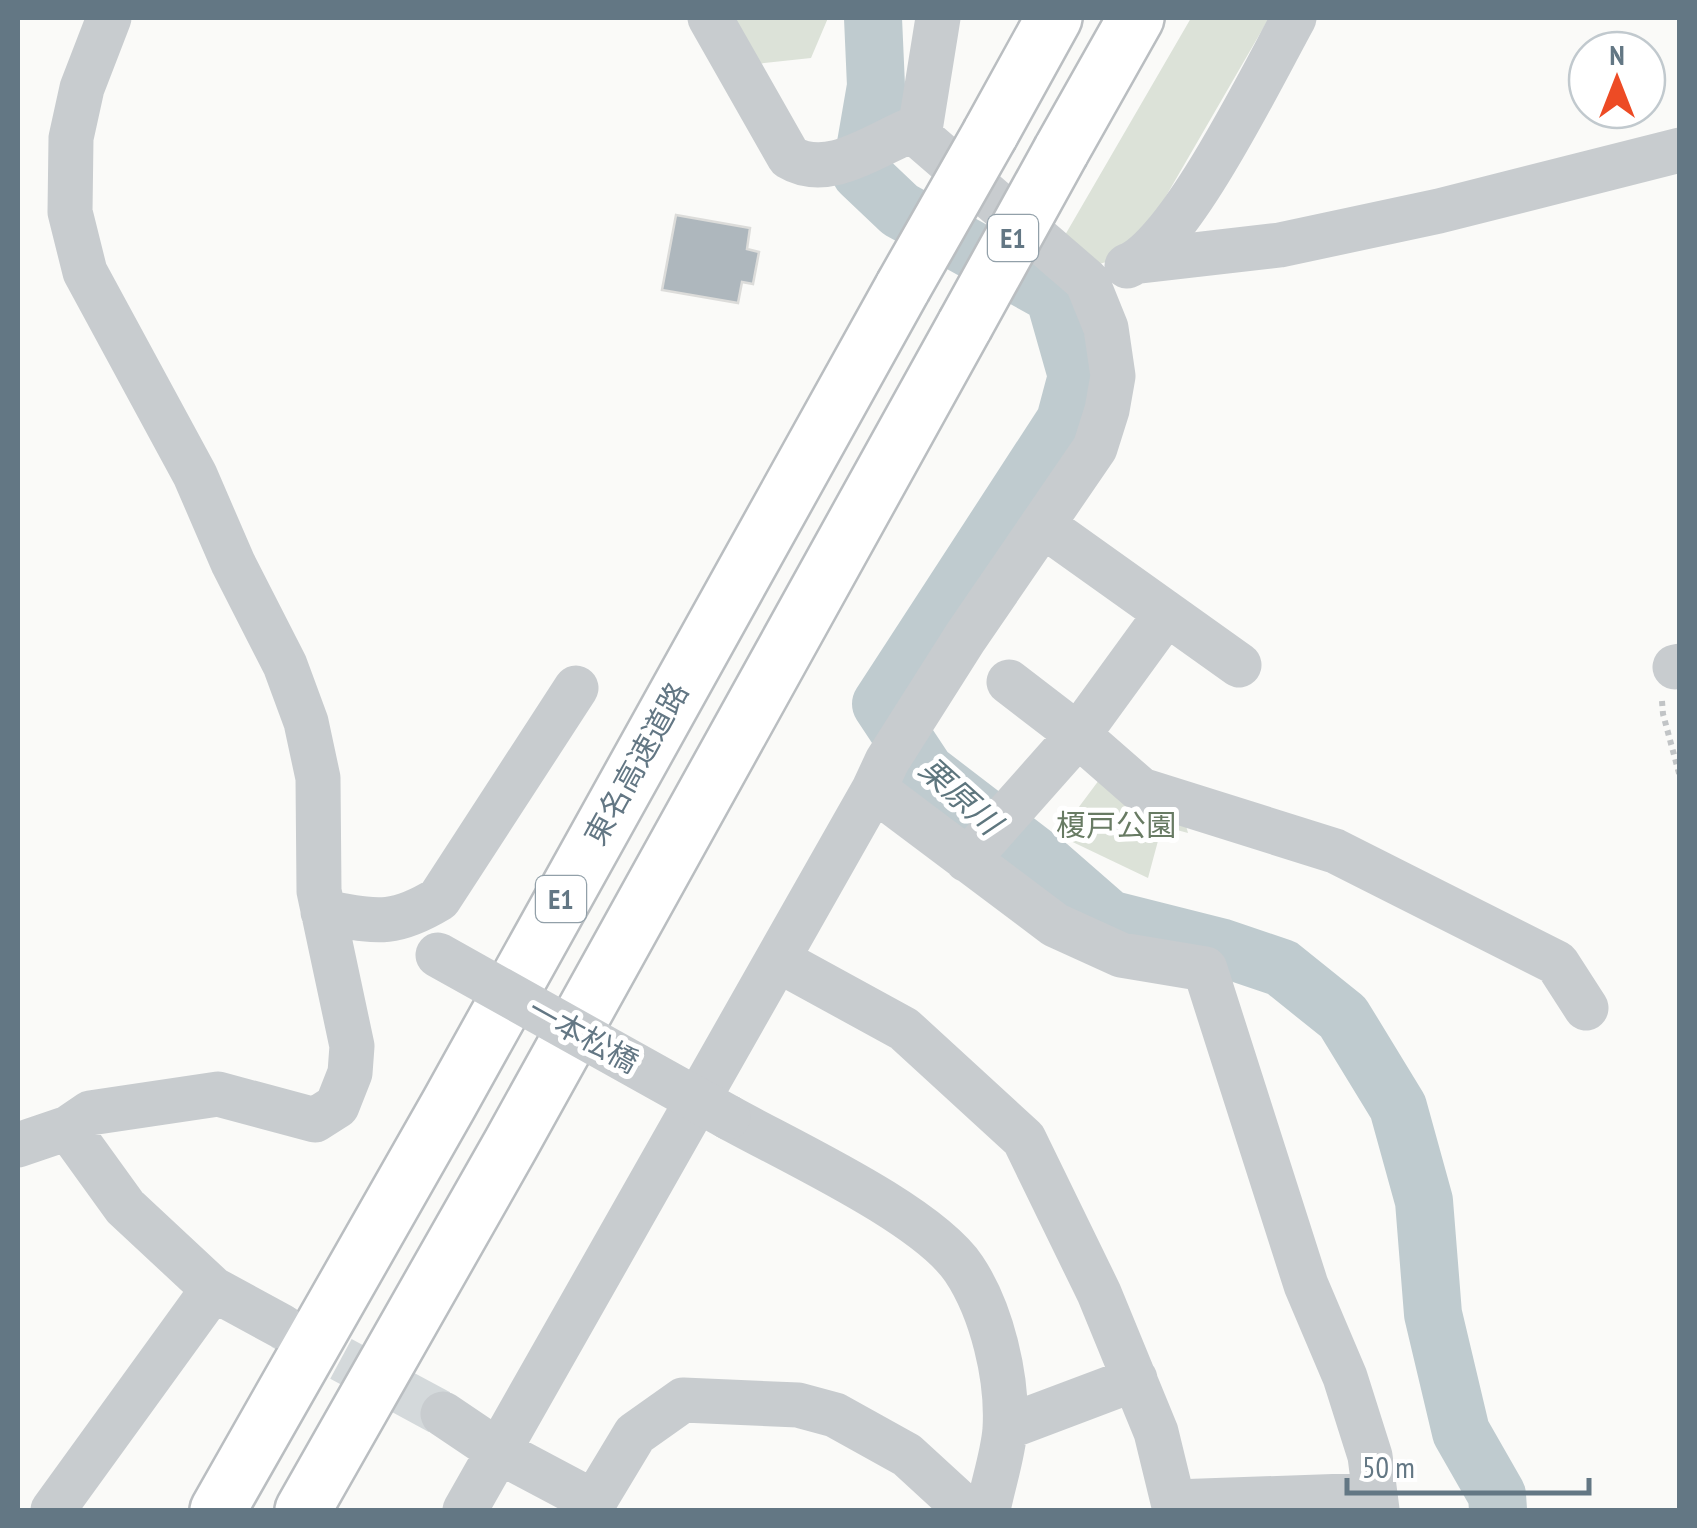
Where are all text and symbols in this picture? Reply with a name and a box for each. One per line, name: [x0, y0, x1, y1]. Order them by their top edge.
north arrow: [1567, 30, 1667, 130]
text: N: [1609, 36, 1625, 73]
road number: E1: [988, 215, 1038, 261]
street label: 東名高速道路: [575, 675, 696, 851]
water label: 栗原川: [911, 748, 1013, 845]
park label: 榎戸公園: [1056, 805, 1176, 844]
road number: E1: [536, 876, 586, 922]
street label: 一本松橋: [522, 989, 646, 1081]
scale bar: [1347, 1433, 1590, 1495]
text: 50 m: [1362, 1447, 1415, 1486]

